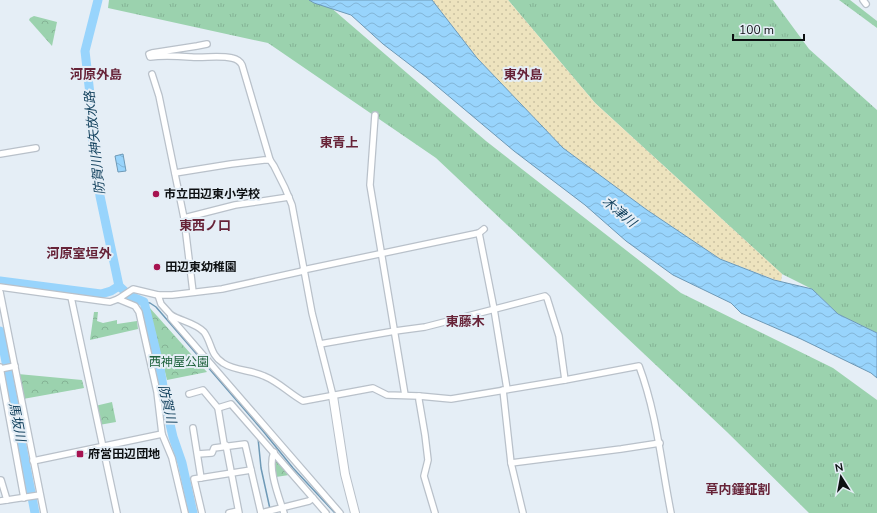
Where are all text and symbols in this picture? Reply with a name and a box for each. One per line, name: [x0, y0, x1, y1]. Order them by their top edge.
scale bar: [733, 16, 804, 42]
text: 100 m: [739, 22, 774, 38]
district label: 河原外島: [70, 66, 122, 84]
district label: 東外島: [503, 66, 543, 84]
water label: 防賀川神矢放水路: [81, 89, 109, 196]
district label: 東青上: [319, 134, 359, 152]
place label: 市立田辺東小学校: [164, 186, 260, 202]
marker: 市立田辺東小学校: [151, 189, 161, 199]
water label: 木津川: [598, 193, 641, 233]
district label: 東西ノ口: [179, 217, 231, 235]
district label: 河原室垣外: [46, 245, 112, 263]
place label: 田辺東幼稚園: [165, 259, 237, 275]
marker: 田辺東幼稚園: [152, 262, 162, 272]
district label: 東藤木: [445, 313, 485, 331]
park label: 西神屋公園: [149, 354, 209, 370]
water label: 防賀川: [154, 383, 181, 427]
water label: 馬坂川: [4, 401, 30, 445]
place label: 府営田辺団地: [88, 446, 160, 462]
marker: 府営田辺団地: [75, 449, 85, 459]
north arrow: [821, 457, 861, 497]
text: N: [834, 460, 845, 476]
district label: 草内鐘鉦割: [705, 481, 771, 499]

